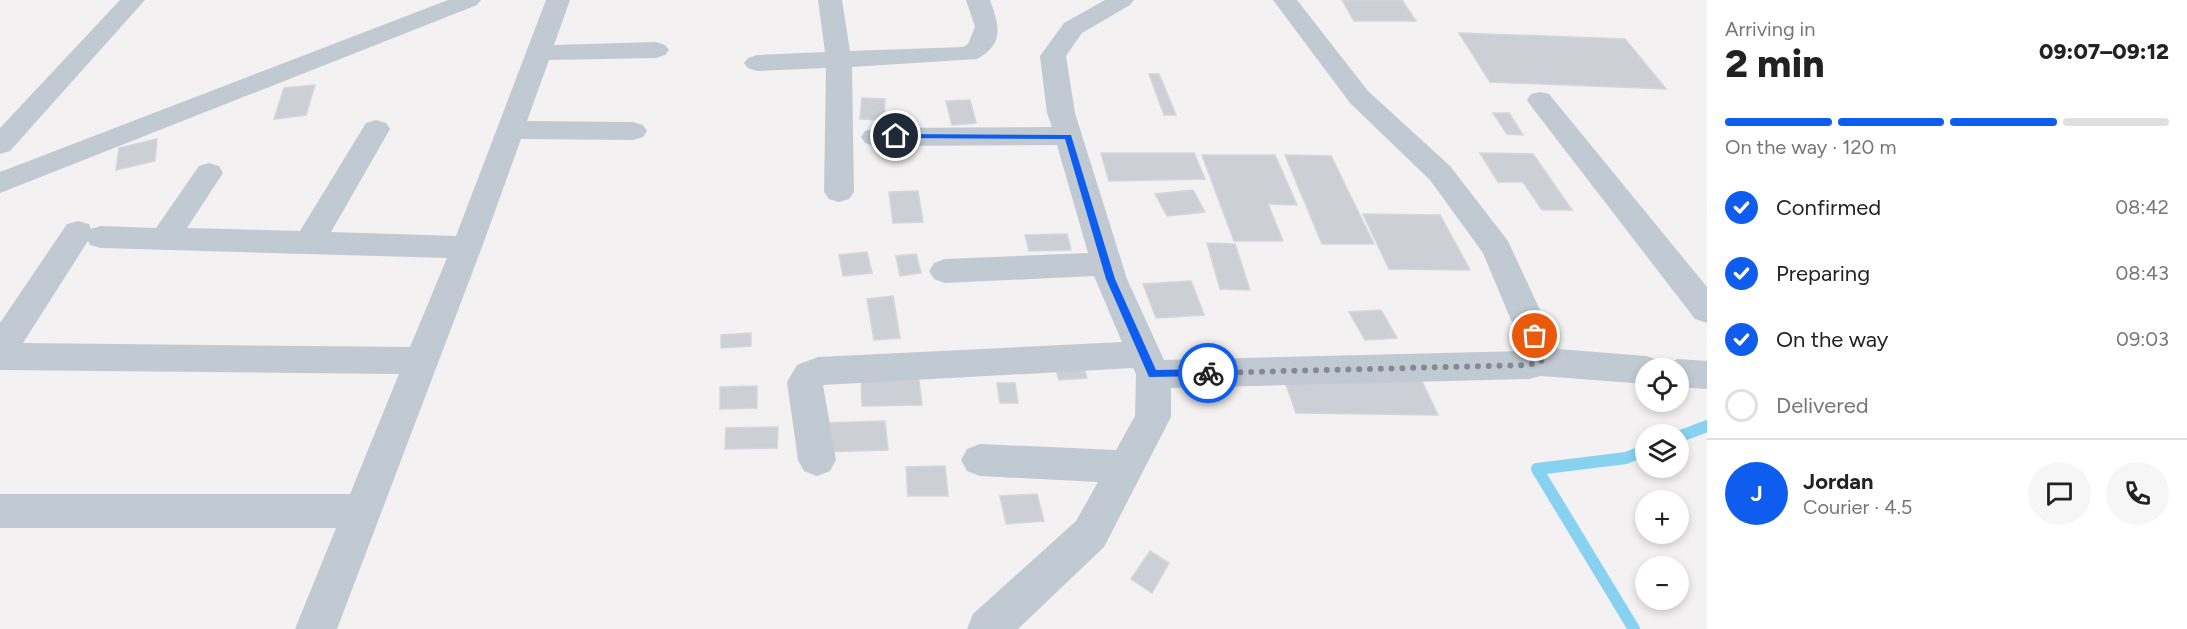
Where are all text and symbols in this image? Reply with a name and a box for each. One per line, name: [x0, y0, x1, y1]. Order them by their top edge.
text: Arriving in: [1725, 17, 1815, 41]
text: 09:07–09:12: [2039, 38, 2169, 65]
text: 2 min: [1725, 40, 1825, 87]
pin: [870, 110, 921, 161]
icon: home: [879, 119, 912, 152]
text: On the way · 120 m: [1725, 135, 1896, 159]
icon: check: [1725, 191, 1758, 224]
text: Confirmed: [1776, 194, 1881, 221]
text: 08:42: [2115, 195, 2169, 219]
icon: check: [1725, 257, 1758, 290]
text: Preparing: [1776, 260, 1870, 287]
text: 08:43: [2116, 261, 2169, 285]
pin: [1509, 310, 1560, 361]
icon: bag: [1518, 319, 1551, 352]
icon: check: [1725, 323, 1758, 356]
text: On the way: [1776, 326, 1888, 353]
text: 09:03: [2116, 327, 2169, 351]
courier: [1178, 343, 1238, 403]
icon: bike: [1192, 357, 1225, 390]
map controls: [1635, 358, 1689, 610]
button: locate: [1635, 358, 1689, 412]
text: Delivered: [1776, 392, 1869, 419]
button: layers: [1635, 424, 1689, 478]
button: chat: [2028, 462, 2091, 525]
button: phone: [2106, 462, 2169, 525]
text: Jordan: [1803, 468, 1874, 495]
text: J: [1750, 480, 1763, 507]
button: +: [1635, 490, 1689, 544]
text: Courier · 4.5: [1803, 495, 1912, 519]
button: −: [1635, 556, 1689, 610]

